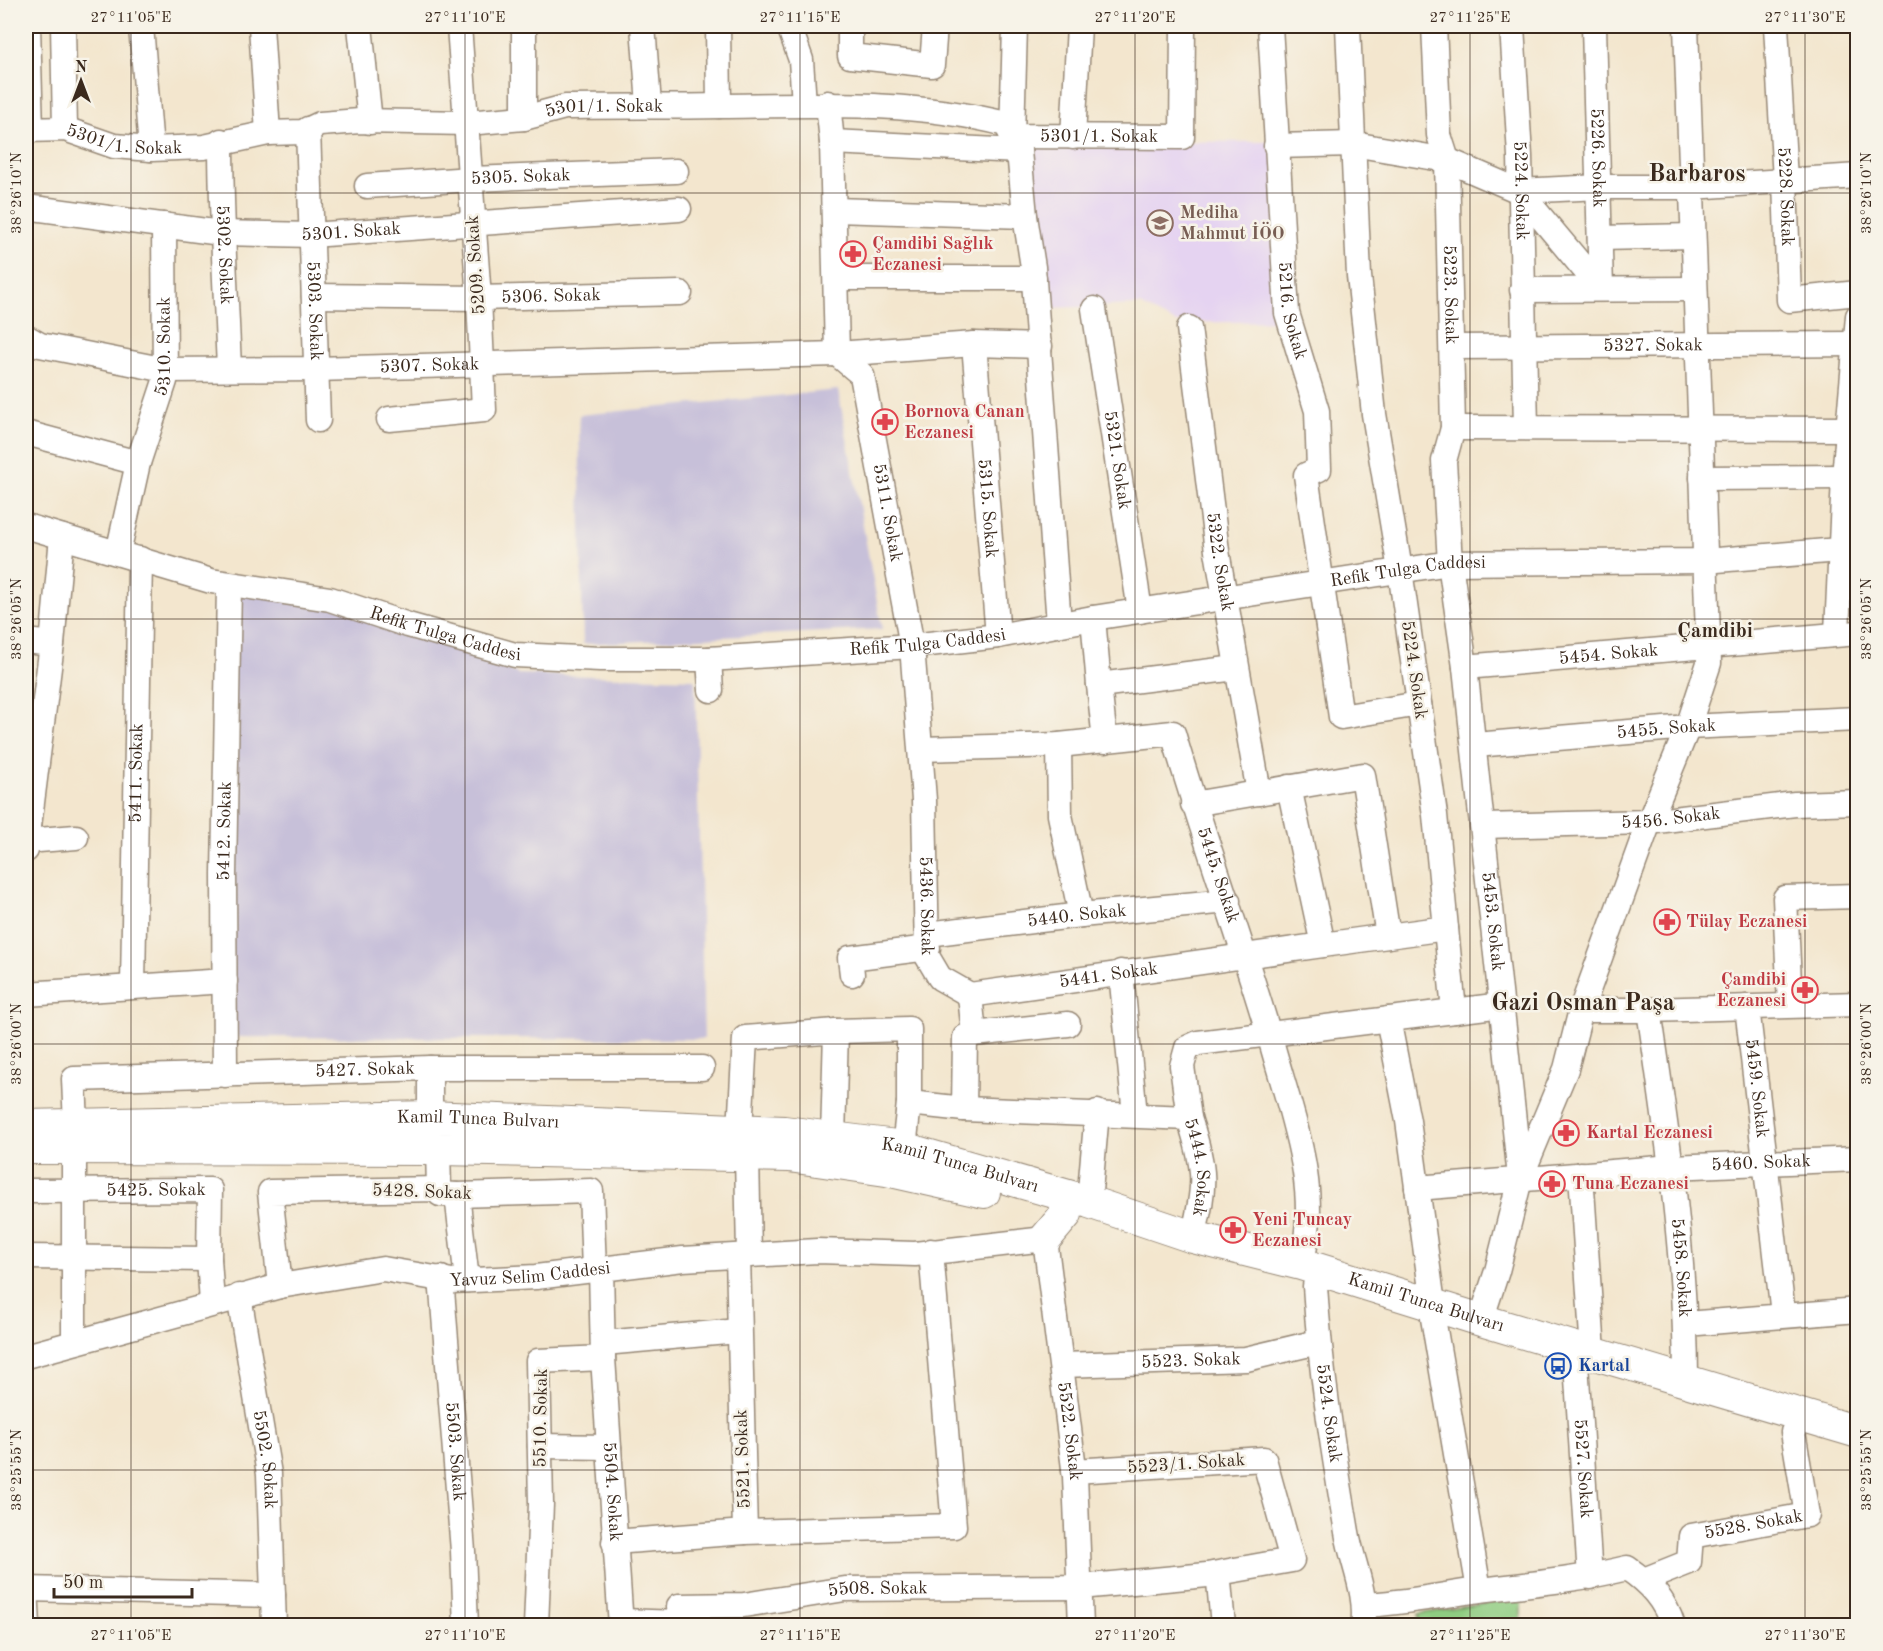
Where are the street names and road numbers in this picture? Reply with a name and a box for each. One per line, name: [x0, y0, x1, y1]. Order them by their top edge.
street label: 5301/1. Sokak: [543, 97, 663, 121]
street label: 5226. Sokak: [1587, 108, 1608, 208]
street label: 5301/1. Sokak: [64, 121, 182, 158]
street label: 5301/1. Sokak: [1040, 127, 1158, 146]
street label: 5224. Sokak: [1510, 140, 1531, 241]
street label: 5228. Sokak: [1774, 146, 1796, 247]
street label: 5305. Sokak: [471, 166, 571, 188]
street label: 5302. Sokak: [213, 205, 235, 305]
street label: 5209. Sokak: [464, 215, 488, 315]
street label: 5301. Sokak: [301, 220, 401, 244]
street label: 5223. Sokak: [1440, 245, 1460, 345]
street label: 5303. Sokak: [304, 261, 325, 361]
street label: 5216. Sokak: [1275, 261, 1310, 362]
street label: 5306. Sokak: [501, 286, 601, 306]
street label: 5310. Sokak: [152, 297, 174, 398]
street label: 5327. Sokak: [1603, 336, 1703, 355]
street label: 5307. Sokak: [379, 355, 479, 376]
street label: 5321. Sokak: [1101, 410, 1133, 511]
street label: 5315. Sokak: [974, 458, 1001, 559]
street label: 5311. Sokak: [870, 462, 905, 563]
street label: 5322. Sokak: [1203, 512, 1236, 613]
street label: Refik Tulga Caddesi: [1329, 554, 1486, 590]
street label: Refik Tulga Caddesi: [367, 604, 521, 664]
street label: 5224. Sokak: [1398, 619, 1430, 721]
street label: Refik Tulga Caddesi: [849, 626, 1007, 659]
street label: 5454. Sokak: [1558, 641, 1659, 668]
street label: 5455. Sokak: [1616, 717, 1716, 742]
street label: 5411. Sokak: [127, 723, 146, 823]
street label: 5412. Sokak: [215, 781, 235, 881]
street label: 5456. Sokak: [1621, 804, 1721, 832]
street label: 5445. Sokak: [1194, 825, 1242, 925]
street label: 5436. Sokak: [916, 856, 936, 956]
street label: 5453. Sokak: [1478, 871, 1507, 972]
street label: 5440. Sokak: [1026, 902, 1127, 931]
street label: 5441. Sokak: [1058, 959, 1159, 991]
street label: 5459. Sokak: [1742, 1038, 1771, 1139]
street label: 5427. Sokak: [315, 1059, 415, 1081]
street label: Kamil Tunca Bulvarı: [396, 1108, 560, 1131]
street label: 5444. Sokak: [1181, 1116, 1211, 1218]
street label: Kamil Tunca Bulvarı: [880, 1135, 1041, 1196]
street label: 5460. Sokak: [1711, 1152, 1811, 1174]
street label: 5425. Sokak: [106, 1181, 206, 1200]
street label: 5428. Sokak: [372, 1181, 472, 1203]
street label: 5458. Sokak: [1668, 1217, 1693, 1318]
street label: Yavuz Selim Caddesi: [449, 1259, 612, 1290]
street label: Kamil Tunca Bulvarı: [1345, 1270, 1506, 1335]
street label: 5523. Sokak: [1141, 1350, 1241, 1371]
street label: 5524. Sokak: [1313, 1363, 1344, 1464]
street label: 5510. Sokak: [531, 1368, 551, 1468]
street label: 5522. Sokak: [1054, 1381, 1084, 1481]
street label: 5503. Sokak: [442, 1401, 468, 1502]
street label: 5502. Sokak: [249, 1409, 279, 1510]
street label: 5521. Sokak: [732, 1409, 754, 1509]
street label: 5527. Sokak: [1571, 1418, 1595, 1519]
street label: 5504. Sokak: [600, 1441, 624, 1542]
street label: 5523/1. Sokak: [1126, 1451, 1246, 1477]
street label: 5528. Sokak: [1703, 1507, 1804, 1542]
street label: 5508. Sokak: [827, 1579, 928, 1601]

